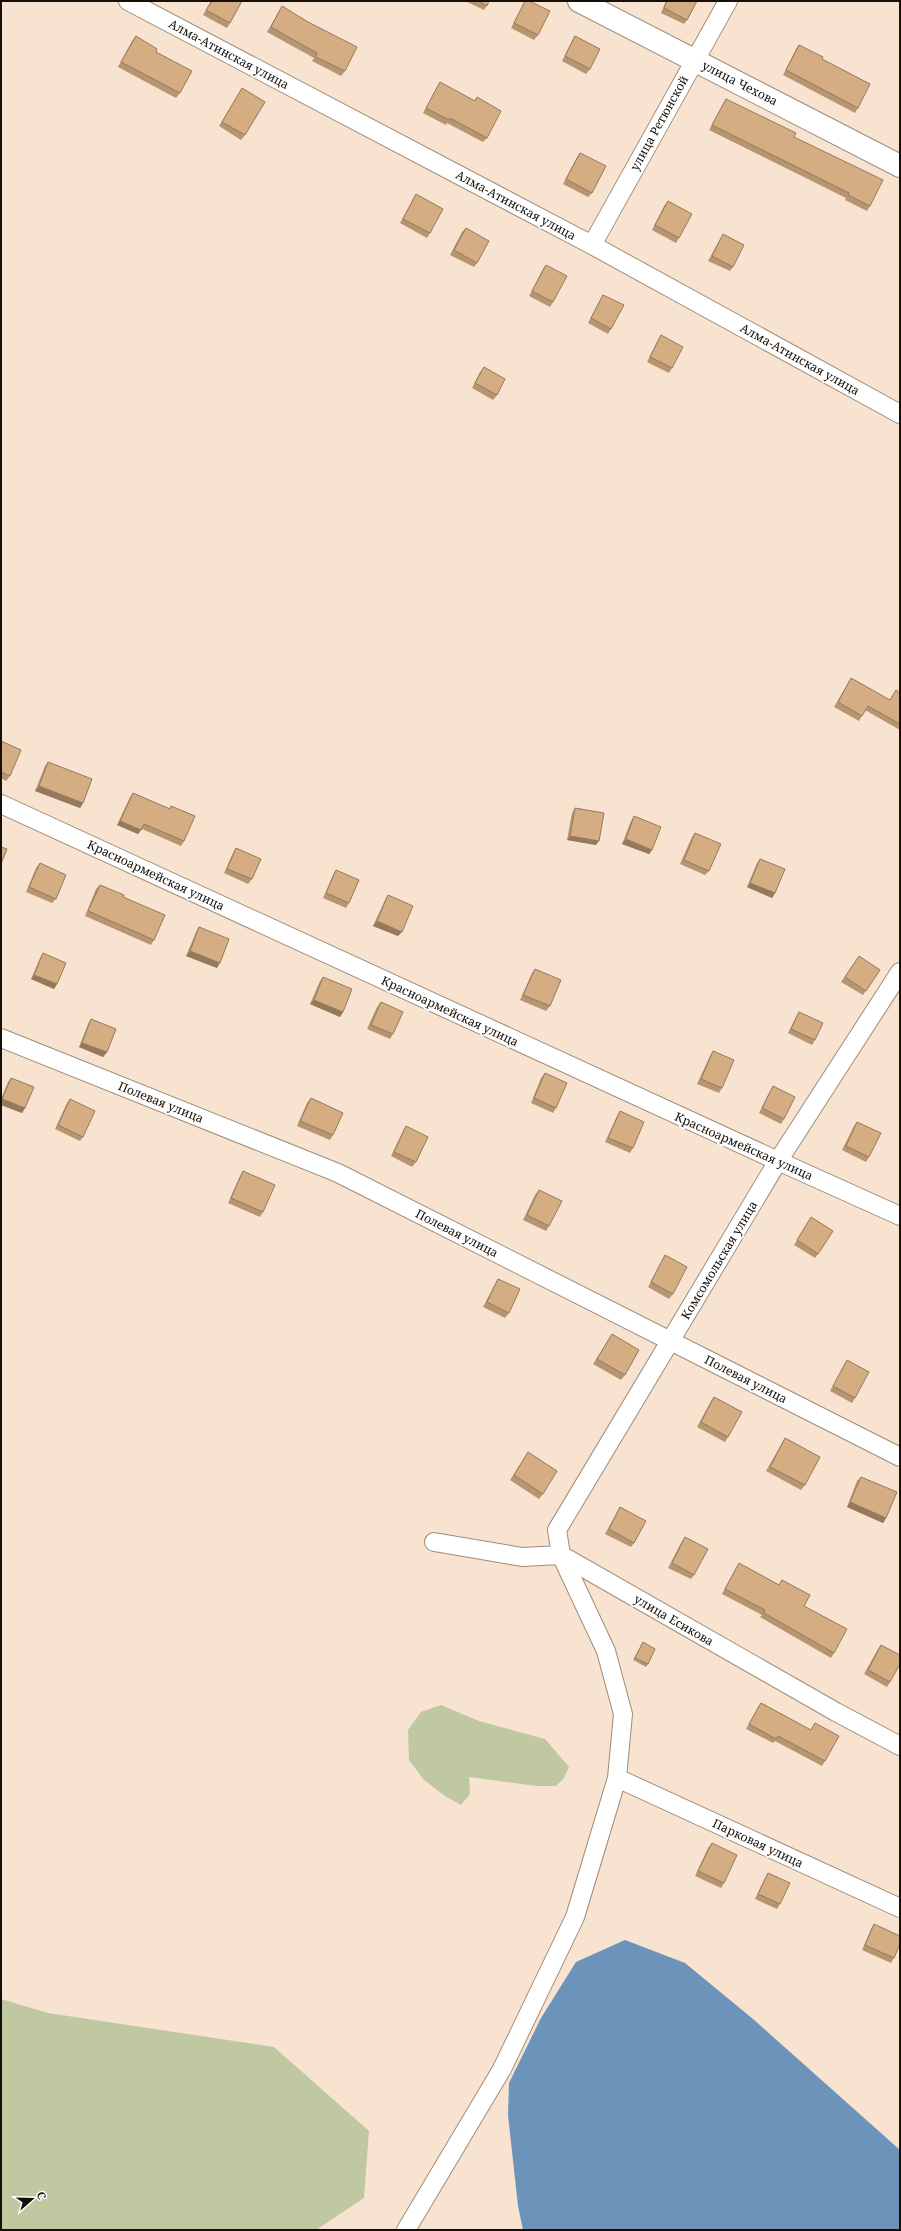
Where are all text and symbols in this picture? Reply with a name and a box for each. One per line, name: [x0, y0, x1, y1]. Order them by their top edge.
street label: Алма-Атинская улица: [166, 15, 292, 93]
street label: улица Чехова: [699, 57, 781, 109]
street label: улица Ретюнской: [626, 72, 692, 174]
street label: Алма-Атинская улица: [453, 166, 579, 244]
street label: Алма-Атинская улица: [737, 319, 863, 399]
street label: Красноармейская улица: [85, 836, 228, 914]
street label: Красноармейская улица: [379, 972, 522, 1050]
street label: Полевая улица: [116, 1077, 206, 1127]
street label: Красноармейская улица: [672, 1108, 816, 1184]
street label: Комсомольская улица: [677, 1197, 761, 1323]
street label: Полевая улица: [413, 1205, 501, 1261]
street label: Полевая улица: [702, 1351, 790, 1407]
street label: улица Есикова: [631, 1590, 717, 1650]
street label: Парковая улица: [710, 1814, 806, 1872]
north arrow: [12, 2179, 52, 2219]
text: С: [34, 2189, 50, 2201]

